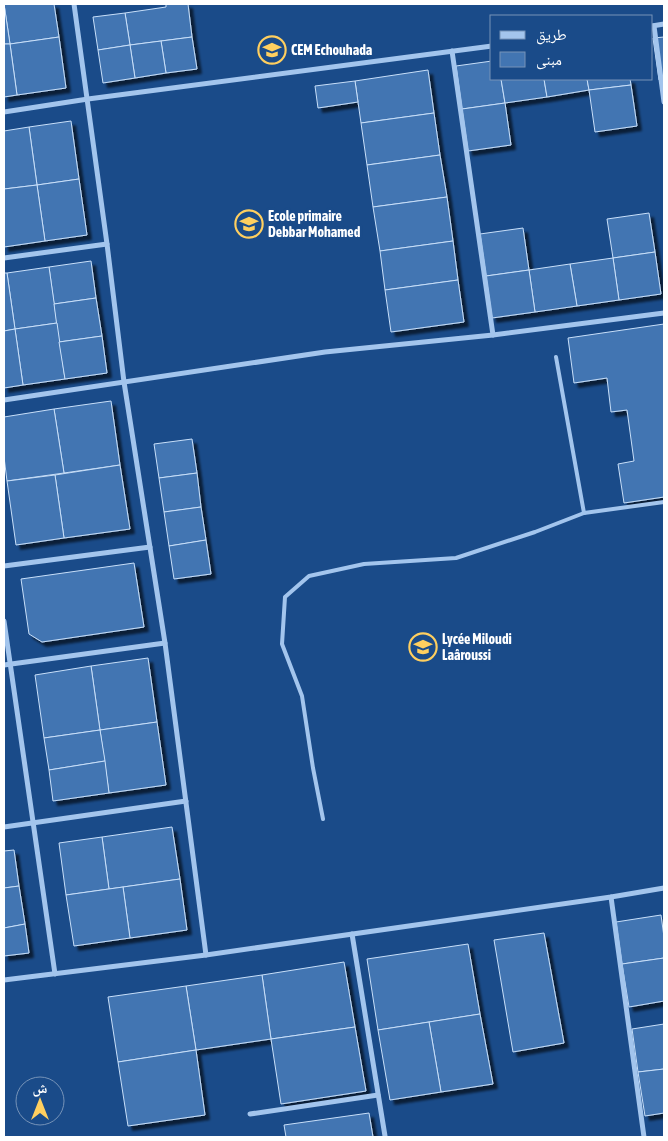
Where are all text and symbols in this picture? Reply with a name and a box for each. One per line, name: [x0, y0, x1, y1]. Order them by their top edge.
legend: [490, 15, 653, 80]
text: طريق: [536, 26, 567, 45]
school or university icon: CEM Echouhada: [257, 35, 287, 65]
place label: CEM Echouhada: [291, 42, 373, 58]
text: مبنى: [536, 51, 562, 70]
place label: Ecole primaire Debbar Mohamed: [268, 208, 361, 240]
school or university icon: Ecole primaire Debbar Mohamed: [234, 209, 264, 239]
place label: Lycée Miloudi Laâroussi: [442, 631, 512, 663]
school or university icon: Lycée Miloudi Laâroussi: [408, 632, 438, 662]
north arrow: [15, 1076, 65, 1126]
text: ش: [33, 1080, 48, 1097]

